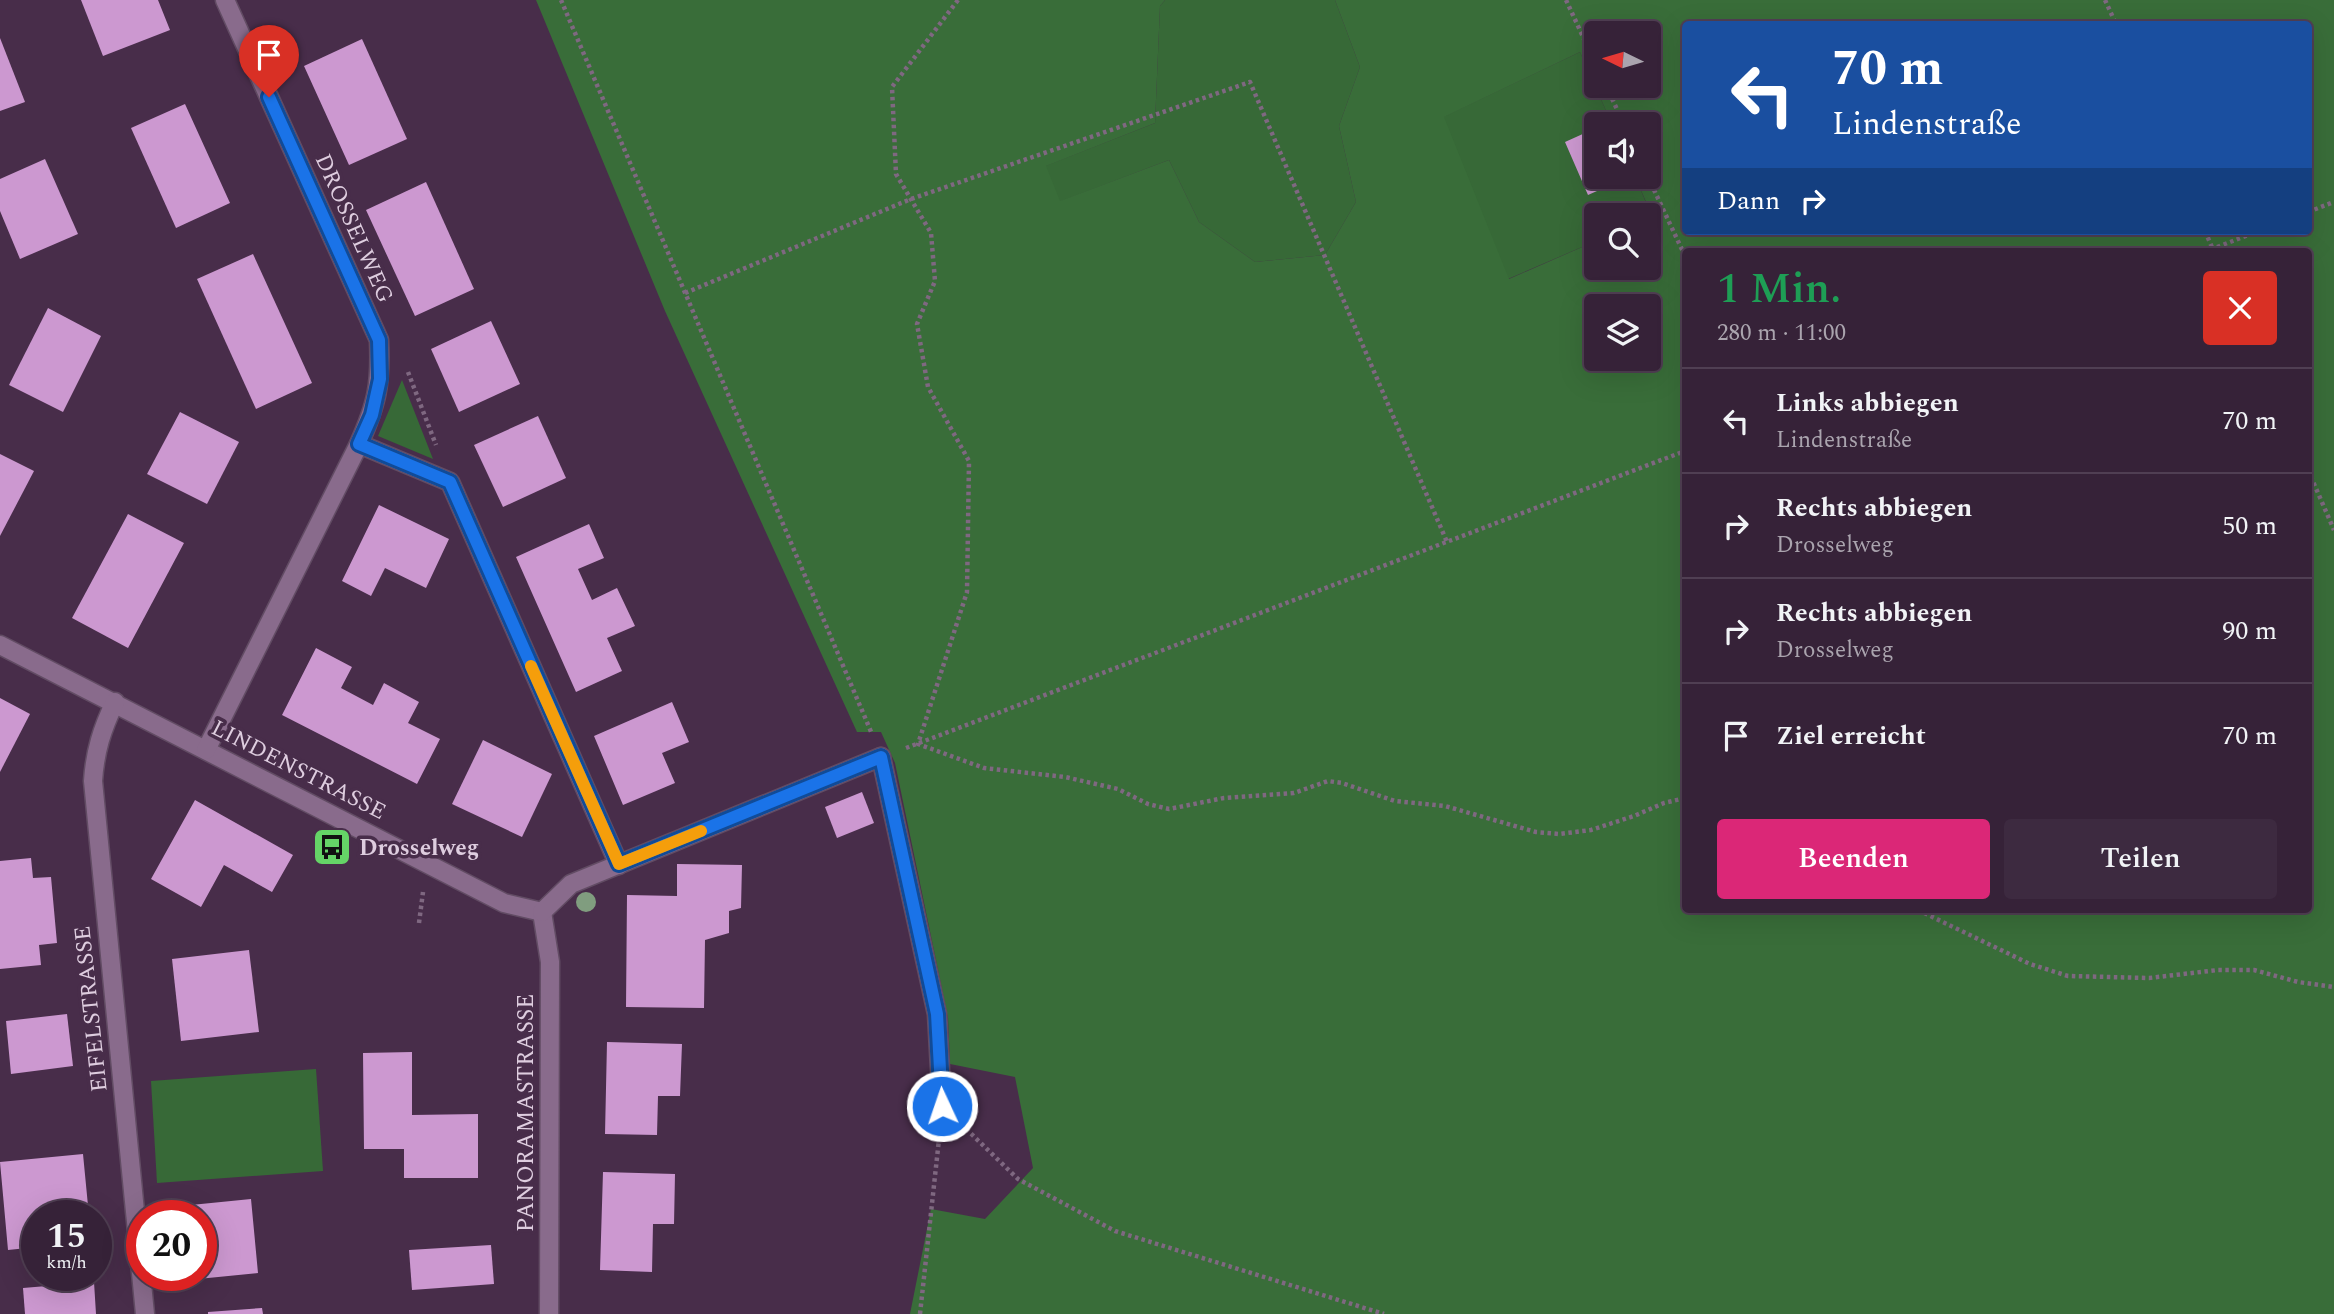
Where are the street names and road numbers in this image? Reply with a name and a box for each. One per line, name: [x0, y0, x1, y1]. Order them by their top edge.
street label: DROSSELWEG: [305, 148, 402, 309]
street label: LINDENSTRASSE: [205, 711, 392, 830]
street label: EIFELSTRASSE: [65, 924, 118, 1094]
street label: PANORAMASTRASSE: [509, 994, 544, 1232]

